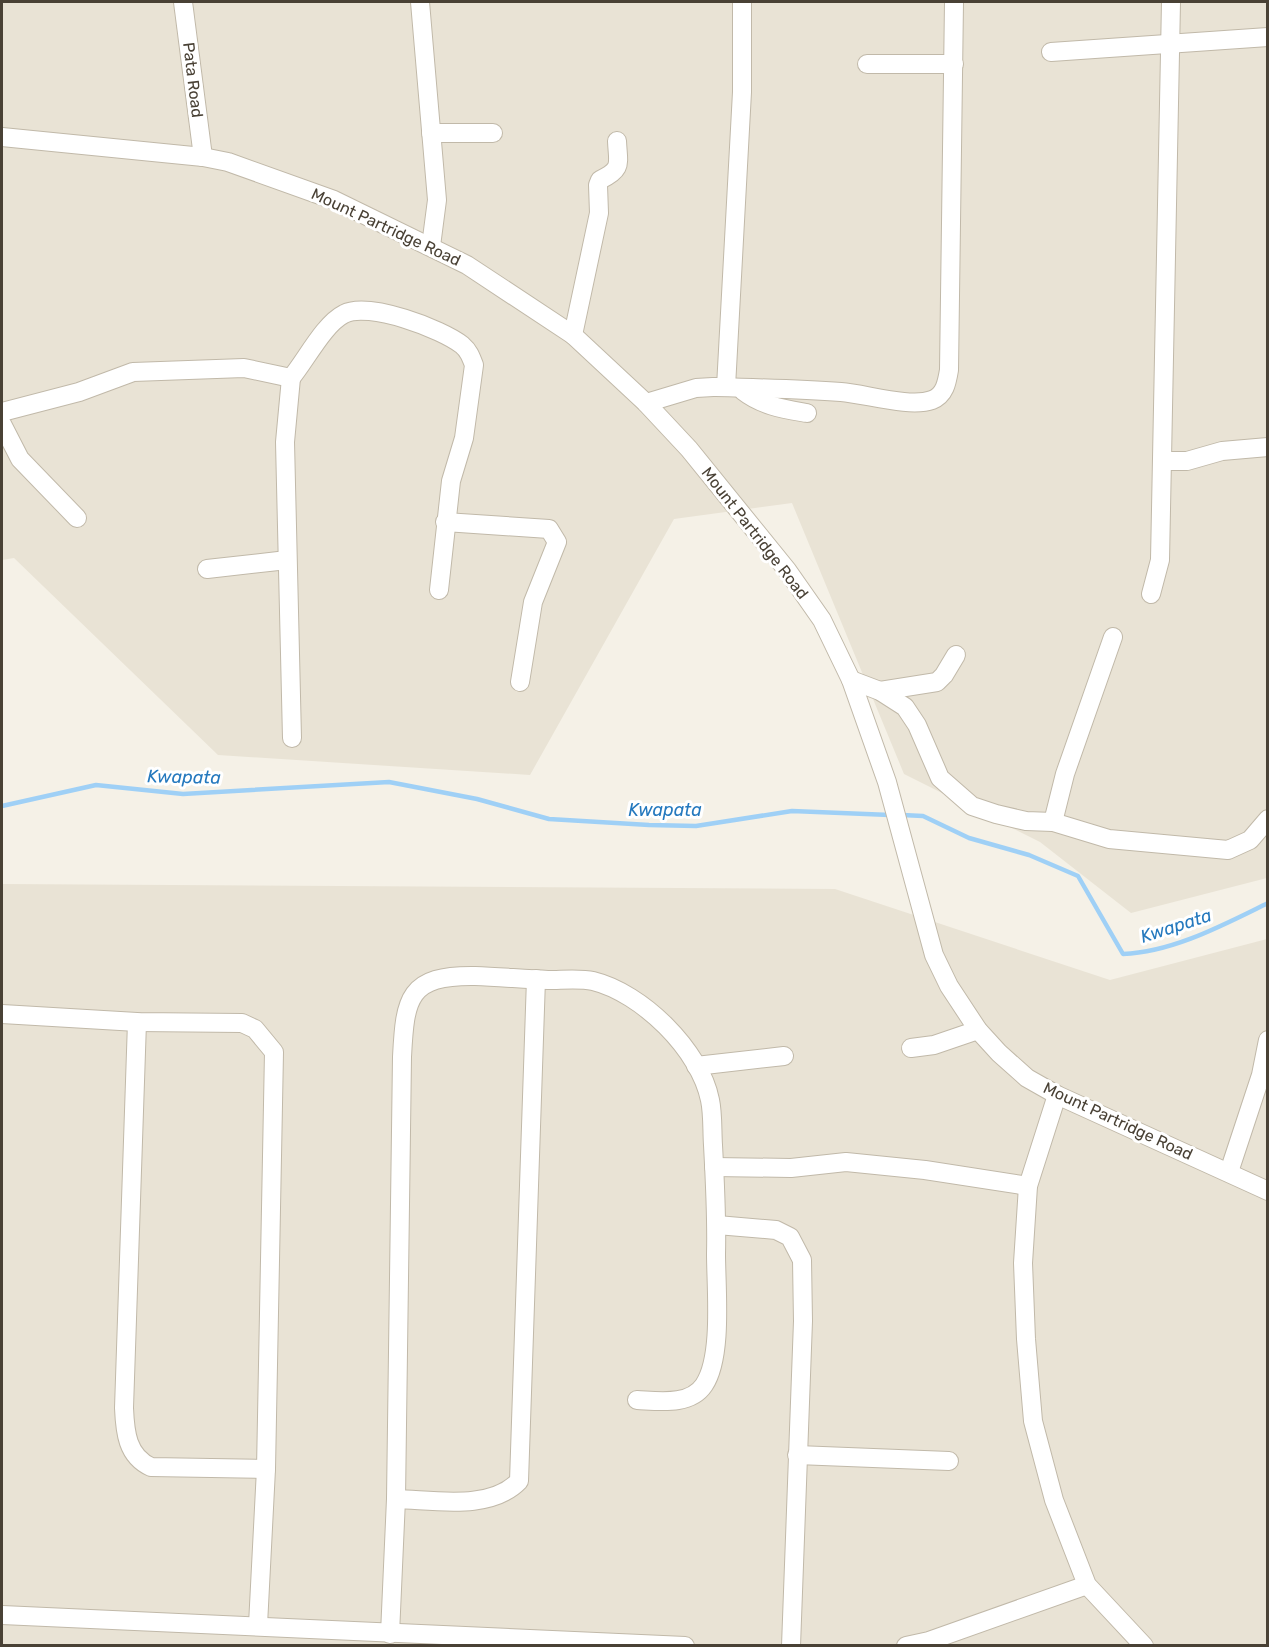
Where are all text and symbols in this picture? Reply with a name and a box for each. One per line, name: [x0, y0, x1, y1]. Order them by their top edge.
street label: Pata Road: [179, 41, 207, 119]
street label: Mount Partridge Road: [308, 184, 464, 270]
street label: Mount Partridge Road: [698, 463, 812, 603]
water label: Kwapata: [147, 765, 221, 789]
water label: Kwapata: [628, 799, 702, 821]
water label: Kwapata: [1138, 904, 1215, 948]
street label: Mount Partridge Road: [1040, 1078, 1196, 1164]

